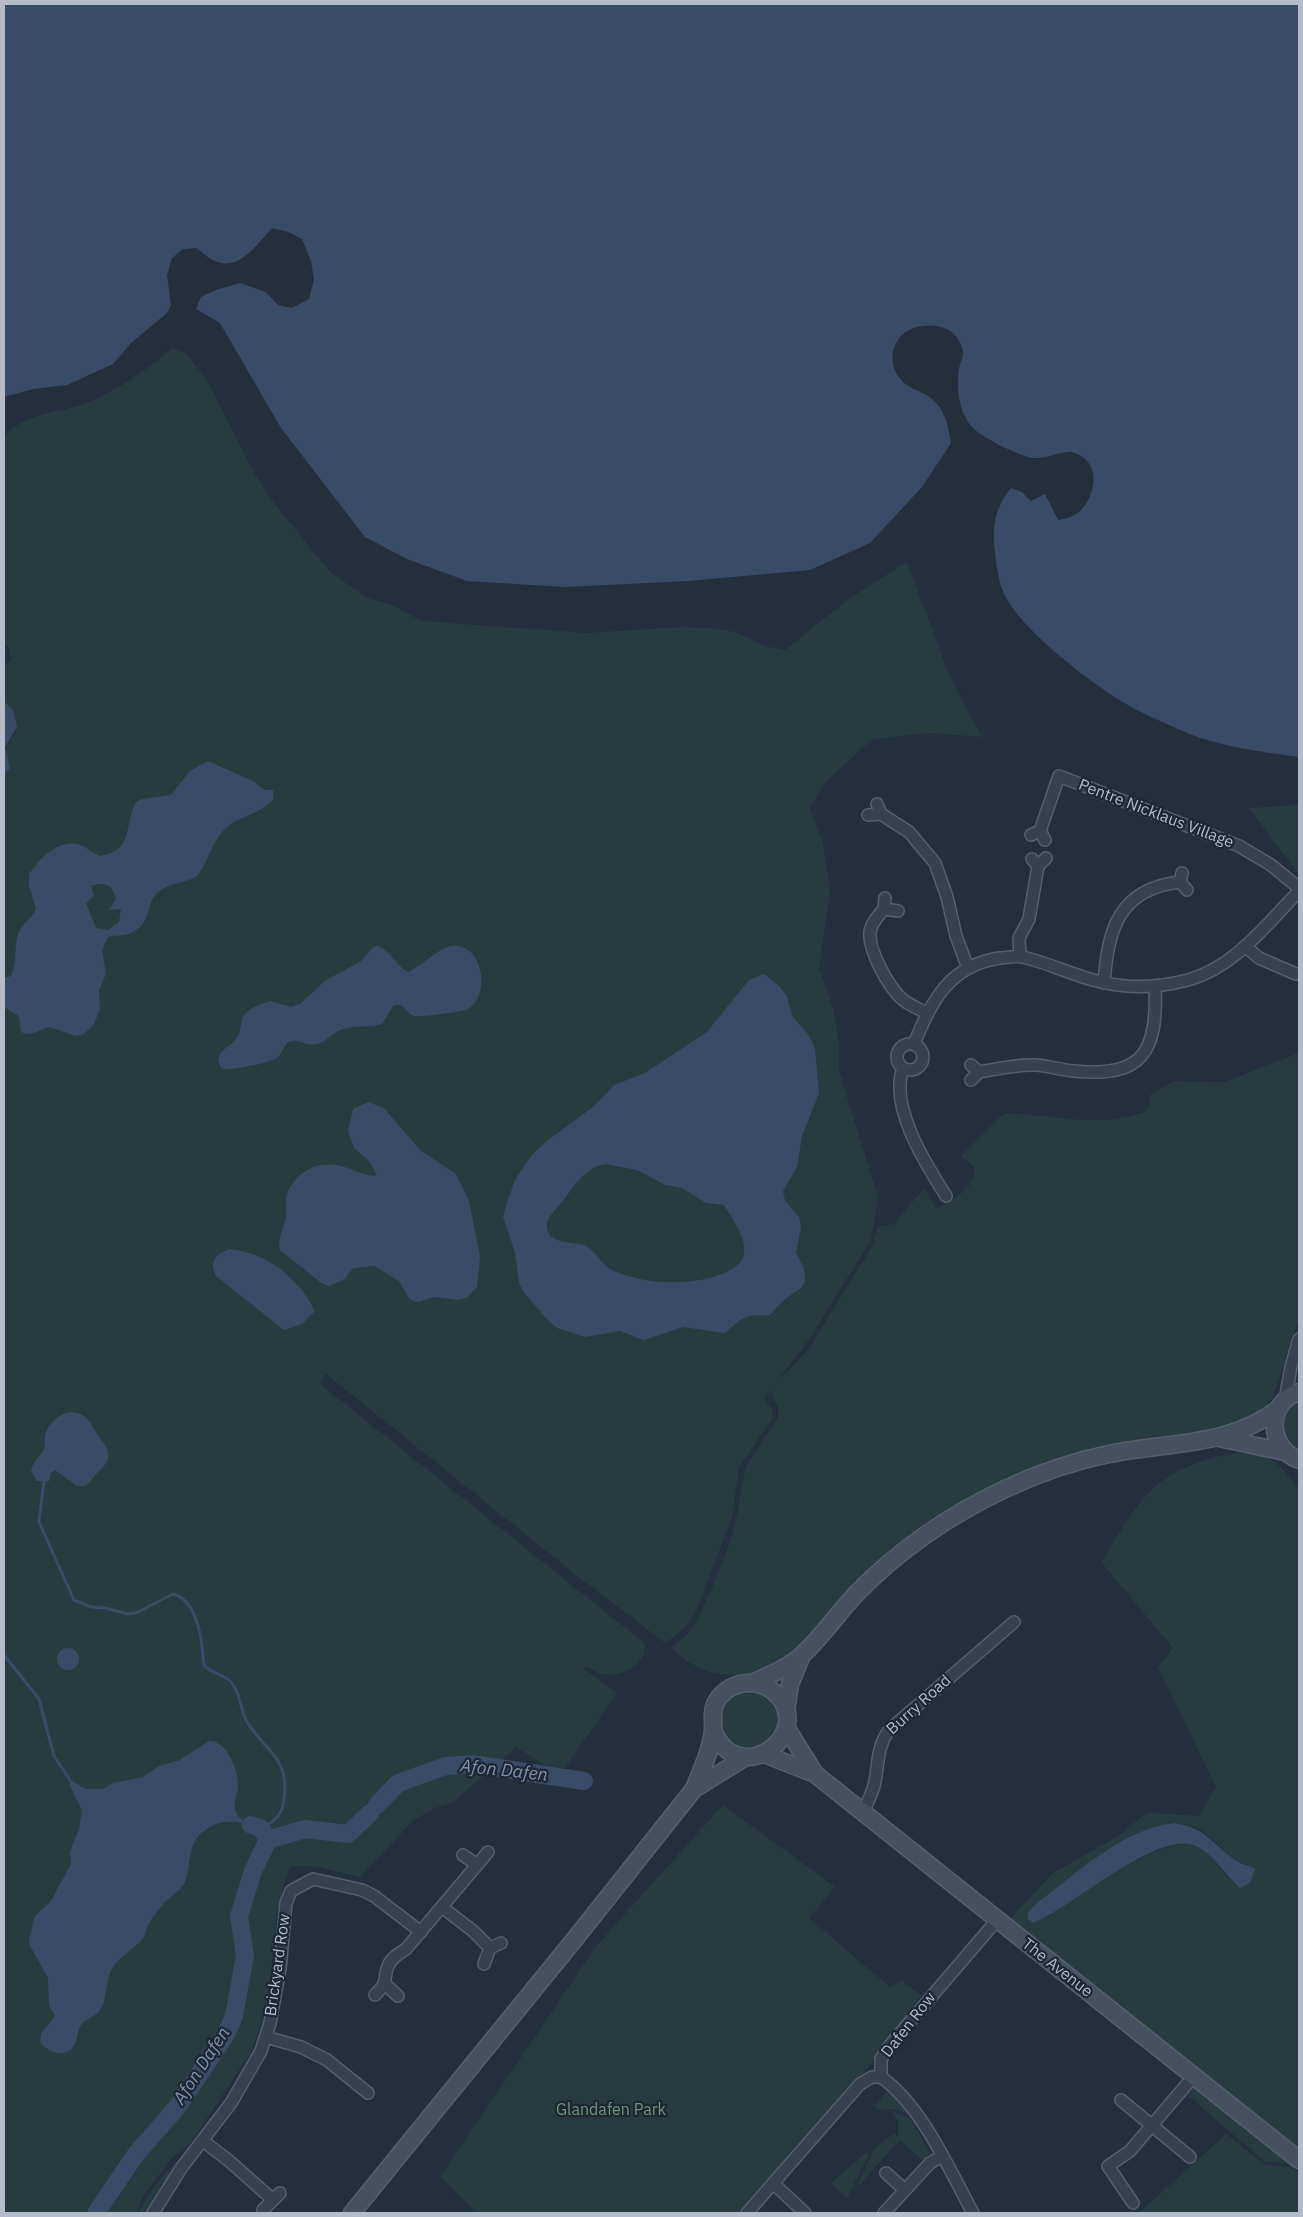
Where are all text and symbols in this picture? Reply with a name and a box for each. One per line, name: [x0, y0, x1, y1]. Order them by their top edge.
street label: Pentre Nicklaus Village: [1076, 776, 1236, 852]
street label: Burry Road: [883, 1671, 955, 1739]
water label: Afon Dafen: [459, 1756, 549, 1786]
street label: Brickyard Row: [261, 1913, 295, 2017]
street label: The Avenue: [1018, 1935, 1096, 2001]
street label: Dafen Row: [878, 1989, 940, 2061]
water label: Afon Dafen: [169, 2023, 235, 2109]
park label: Glandafen Park: [556, 2100, 666, 2120]

